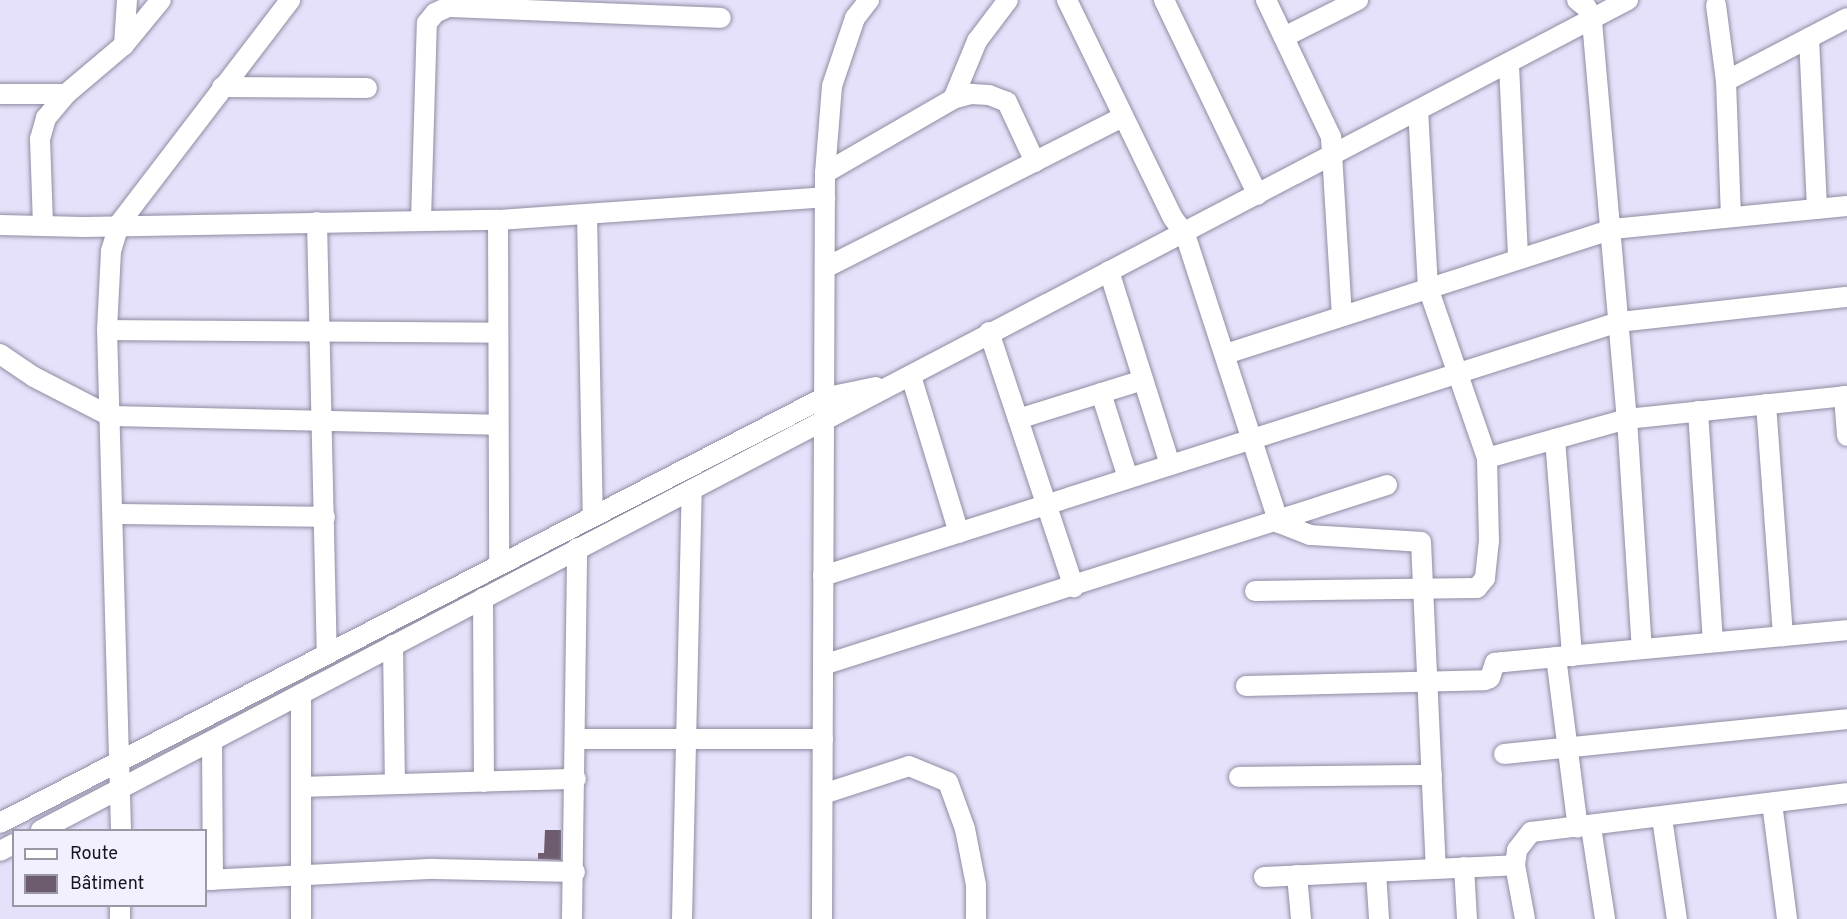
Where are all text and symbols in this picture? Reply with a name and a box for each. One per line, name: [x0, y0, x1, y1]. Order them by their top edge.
legend: [12, 829, 207, 907]
text: Route: [70, 843, 118, 866]
text: Bâtiment: [70, 873, 144, 896]

